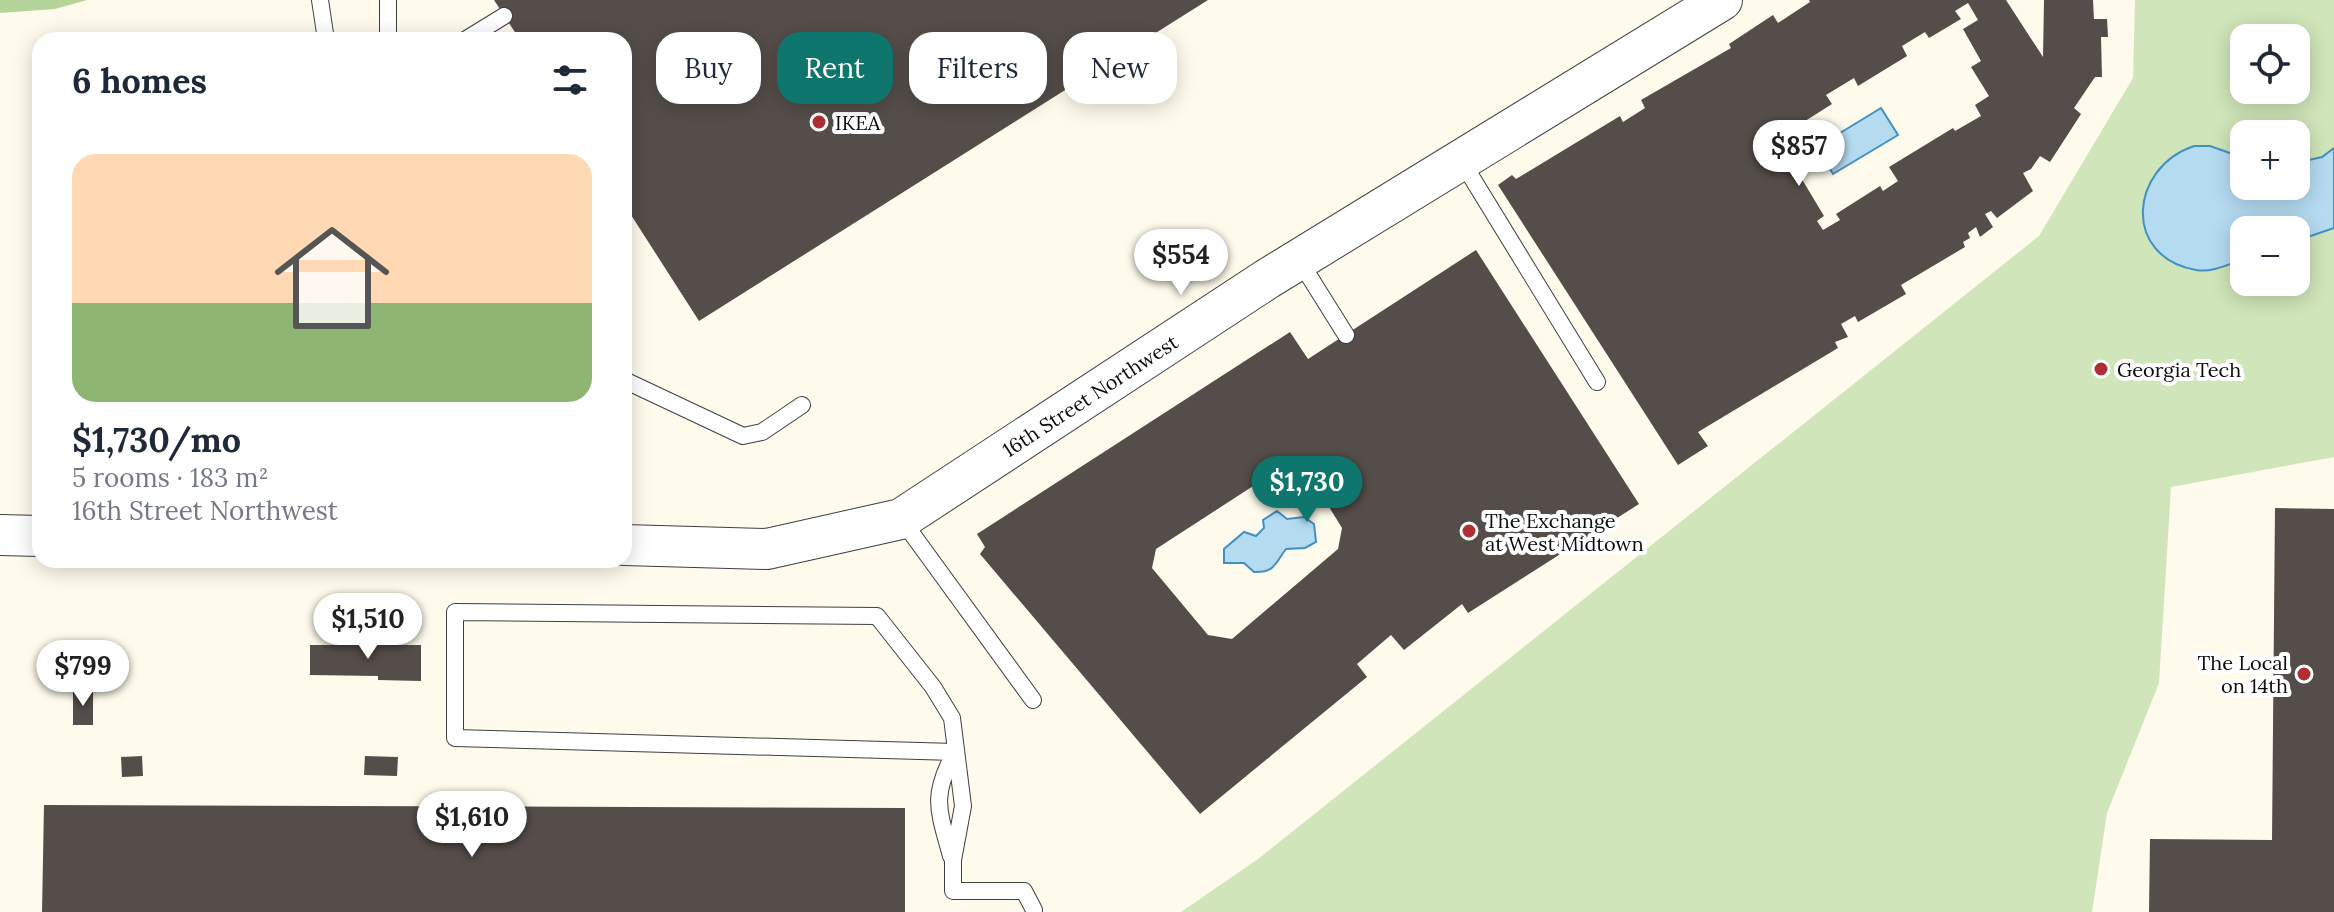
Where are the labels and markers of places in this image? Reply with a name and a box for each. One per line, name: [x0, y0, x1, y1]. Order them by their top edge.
place label: IKEA: [835, 110, 881, 135]
marker: IKEA: [810, 113, 828, 131]
pin: $857: [1752, 120, 1846, 188]
pin: $554: [1134, 229, 1228, 297]
place label: Georgia Tech: [2117, 357, 2241, 382]
marker: Georgia Tech: [2092, 360, 2110, 378]
pin: $1,730: [1242, 456, 1372, 524]
place label: The Exchange at West Midtown: [1485, 508, 1644, 556]
marker: The Exchange at West Midtown: [1460, 522, 1478, 540]
pin: $1,510: [303, 593, 433, 661]
pin: $799: [36, 640, 130, 708]
place label: The Local on 14th: [2198, 650, 2288, 698]
marker: The Local on 14th: [2295, 665, 2313, 683]
pin: $1,610: [407, 791, 537, 859]

